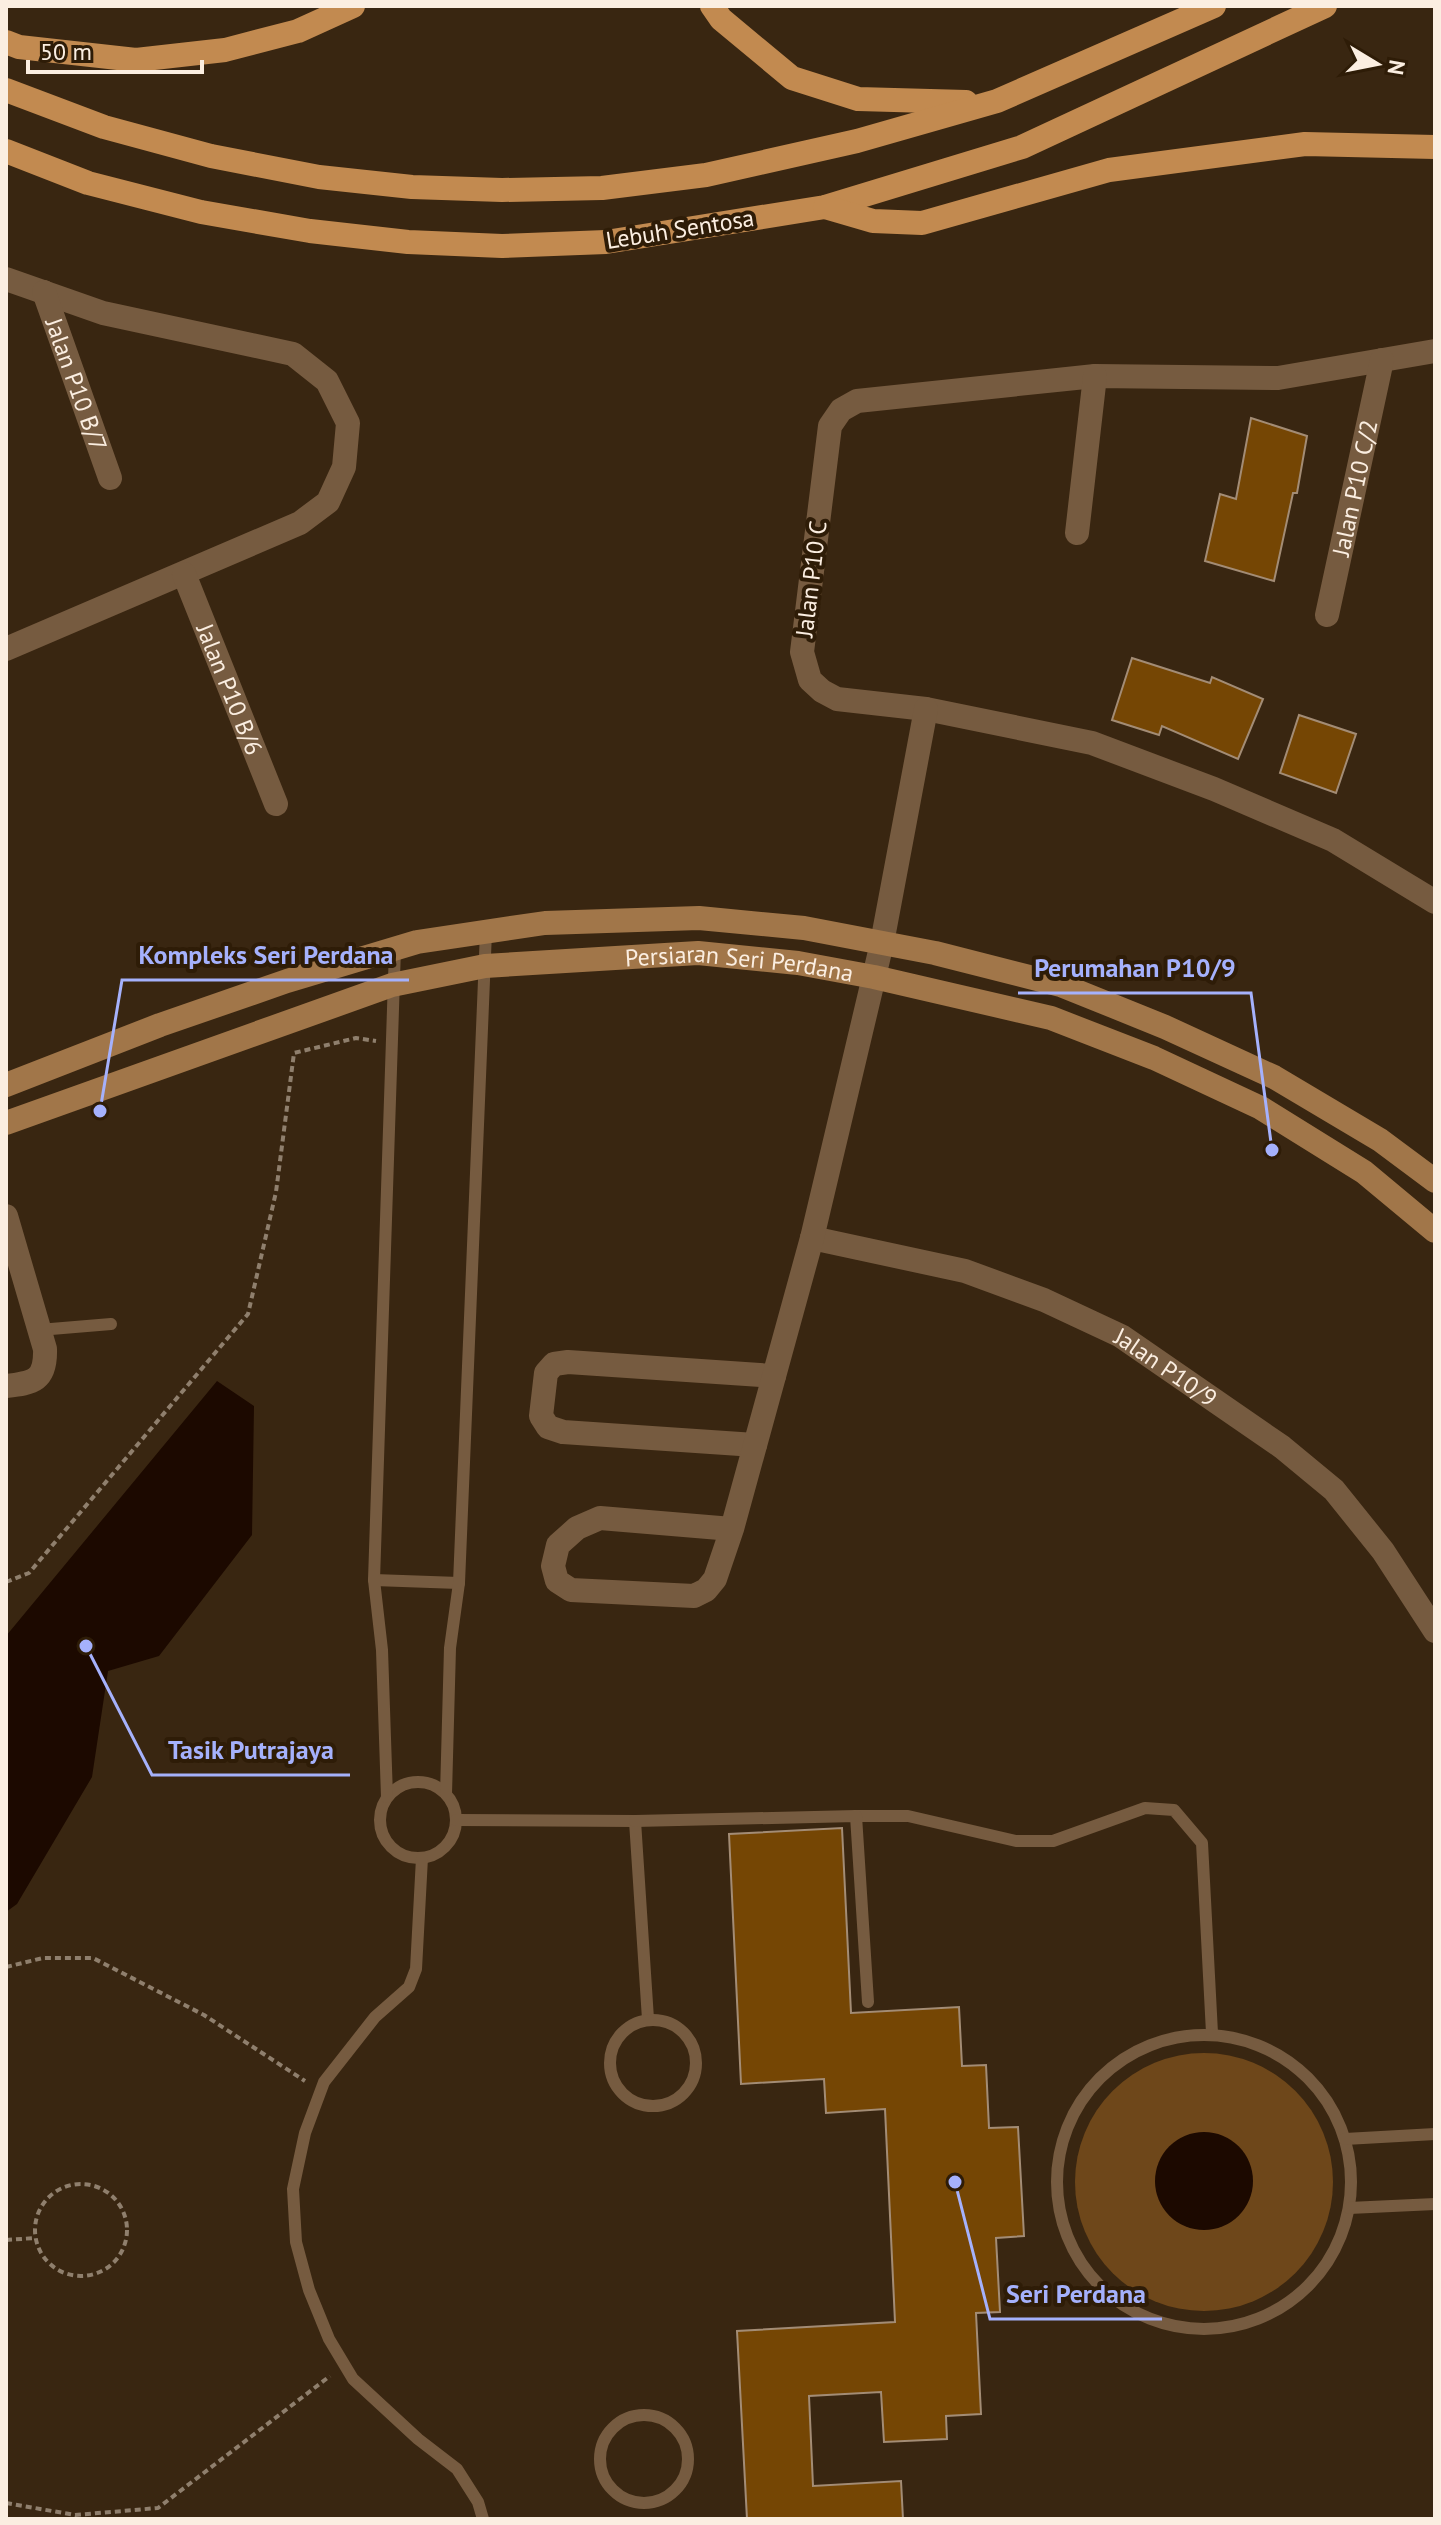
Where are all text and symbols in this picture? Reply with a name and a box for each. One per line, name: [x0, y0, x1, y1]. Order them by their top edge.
scale bar: [28, 24, 202, 74]
north arrow: [1337, 24, 1417, 104]
text: 50 m: [40, 36, 92, 67]
text: N: [1382, 58, 1412, 77]
street label: Lebuh Sentosa: [604, 202, 756, 256]
street label: Jalan P10 B/7: [39, 313, 115, 455]
street label: Jalan P10 C/2: [1324, 417, 1384, 560]
street label: Jalan P10 C: [788, 519, 834, 640]
street label: Jalan P10 B/6: [189, 618, 270, 759]
callout: Kompleks Seri Perdana: [122, 930, 409, 980]
street label: Persiaran Seri Perdana: [624, 937, 856, 988]
text: Kompleks Seri Perdana: [139, 938, 393, 971]
callout: Perumahan P10/9: [1018, 943, 1251, 993]
text: Perumahan P10/9: [1034, 951, 1236, 984]
street label: Jalan P10/9: [1109, 1319, 1223, 1413]
callout: Tasik Putrajaya: [152, 1725, 350, 1775]
text: Tasik Putrajaya: [168, 1733, 334, 1766]
callout: Seri Perdana: [990, 2269, 1162, 2319]
text: Seri Perdana: [1006, 2277, 1146, 2310]

